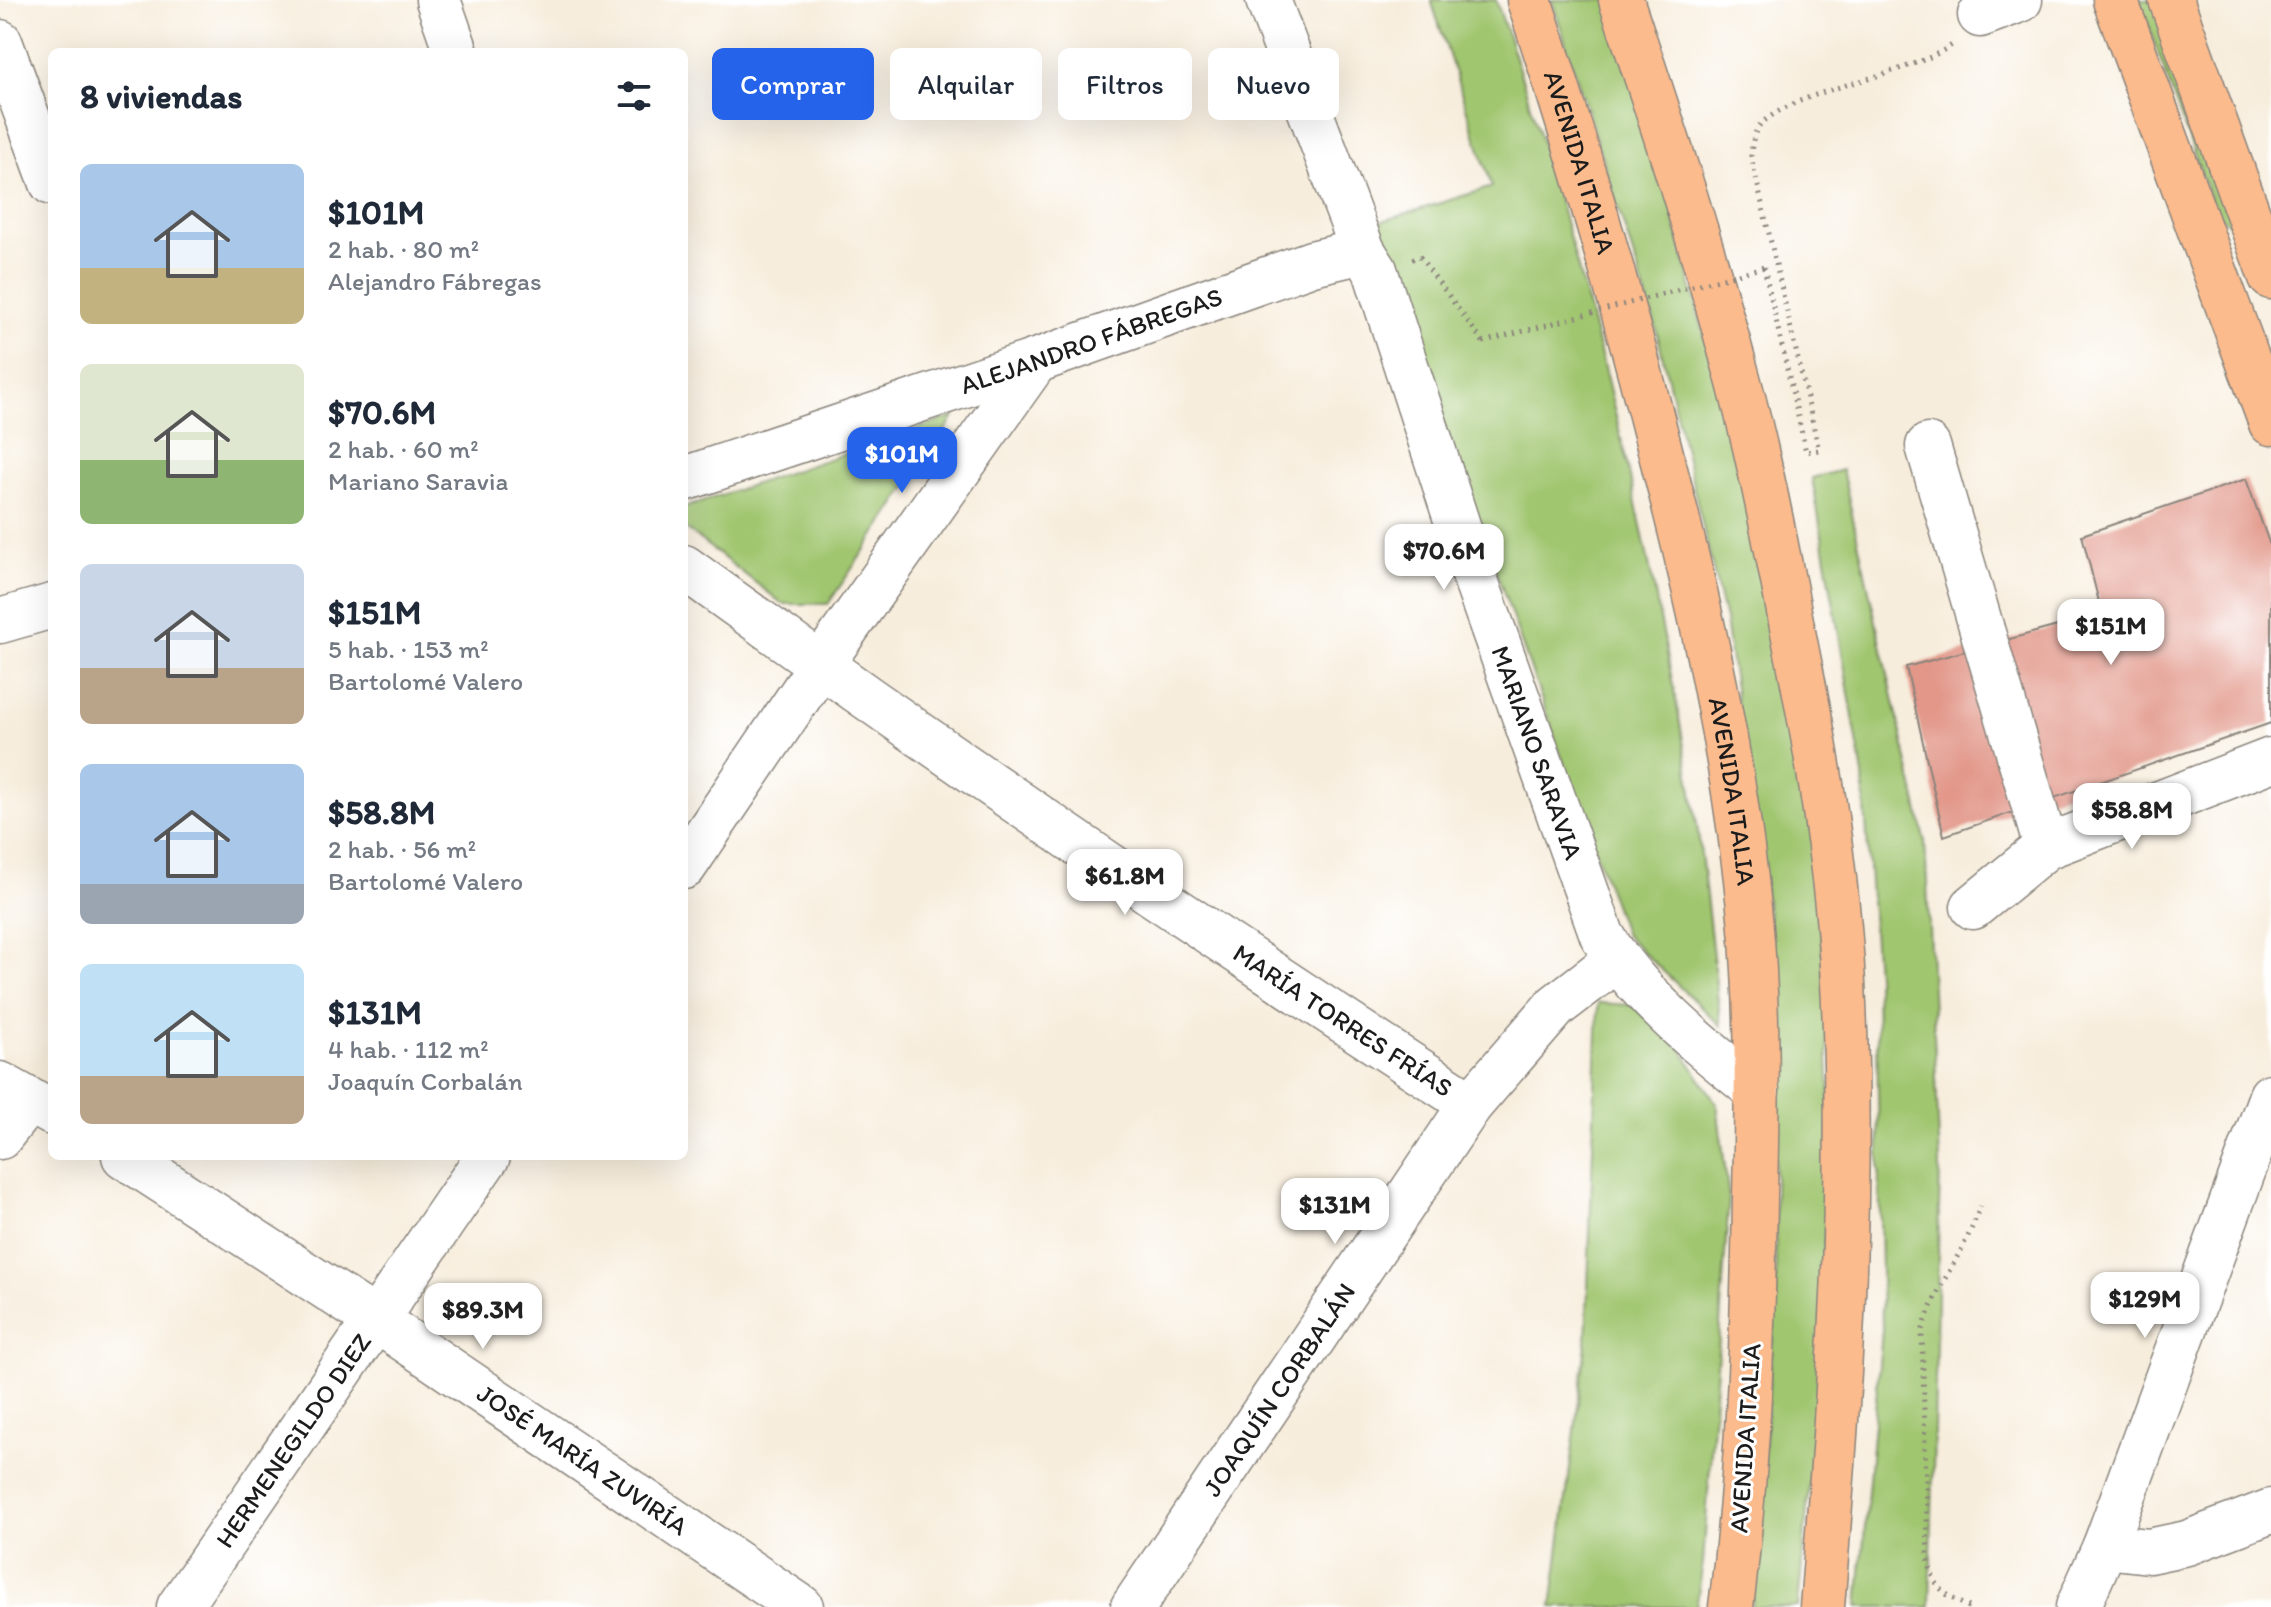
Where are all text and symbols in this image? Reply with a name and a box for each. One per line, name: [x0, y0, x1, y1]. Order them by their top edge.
chip: Comprar: [712, 48, 874, 120]
chip: Alquilar: [890, 48, 1042, 120]
chip: Filtros: [1058, 48, 1192, 120]
chip: Nuevo: [1208, 48, 1339, 120]
street label: AVENIDA ITALIA: [1537, 67, 1623, 258]
icon: filters: [612, 74, 656, 118]
text: 8 viviendas: [80, 76, 242, 117]
text: $101M: [328, 192, 424, 233]
icon: home: [144, 196, 240, 292]
text: 2 hab. · 80 m²: [328, 233, 479, 265]
text: Alejandro Fábregas: [328, 265, 542, 297]
street label: ALEJANDRO FÁBREGAS: [956, 280, 1226, 401]
text: $70.6M: [328, 392, 436, 433]
icon: home: [144, 396, 240, 492]
pin: $101M: [846, 427, 958, 495]
text: 2 hab. · 60 m²: [328, 433, 479, 465]
text: $101M: [865, 437, 939, 469]
text: Mariano Saravia: [328, 465, 508, 497]
pin: $70.6M: [1379, 524, 1509, 592]
text: $70.6M: [1403, 534, 1485, 566]
text: $151M: [328, 592, 421, 633]
icon: home: [144, 596, 240, 692]
pin: $151M: [2055, 599, 2167, 667]
text: $151M: [2075, 609, 2147, 641]
text: 5 hab. · 153 m²: [328, 633, 489, 665]
street label: MARIANO SARAVIA: [1484, 641, 1590, 864]
text: Bartolomé Valero: [328, 665, 523, 697]
street label: AVENIDA ITALIA: [1702, 695, 1763, 888]
pin: $58.8M: [2067, 783, 2197, 851]
text: $58.8M: [328, 792, 435, 833]
text: $58.8M: [2091, 793, 2173, 825]
icon: home: [144, 796, 240, 892]
text: 2 hab. · 56 m²: [328, 833, 476, 865]
pin: $61.8M: [1060, 849, 1190, 917]
text: $61.8M: [1085, 859, 1165, 891]
text: Bartolomé Valero: [328, 865, 523, 897]
street label: MARÍA TORRES FRÍAS: [1227, 937, 1459, 1104]
text: $131M: [328, 992, 422, 1033]
icon: home: [144, 996, 240, 1092]
text: 4 hab. · 112 m²: [328, 1033, 489, 1065]
text: Joaquín Corbalán: [328, 1065, 523, 1097]
pin: $131M: [1279, 1178, 1391, 1246]
text: $131M: [1299, 1188, 1371, 1220]
pin: $129M: [2089, 1272, 2201, 1340]
street label: JOAQUÍN CORBALÁN: [1196, 1277, 1362, 1502]
text: $129M: [2109, 1282, 2181, 1314]
pin: $89.3M: [418, 1283, 548, 1351]
text: $89.3M: [442, 1293, 524, 1325]
street label: HERMENEGILDO DIEZ: [208, 1327, 378, 1554]
street label: AVENIDA ITALIA: [1722, 1342, 1768, 1534]
street label: JOSÉ MARÍA ZUVIRÍA: [471, 1377, 694, 1542]

